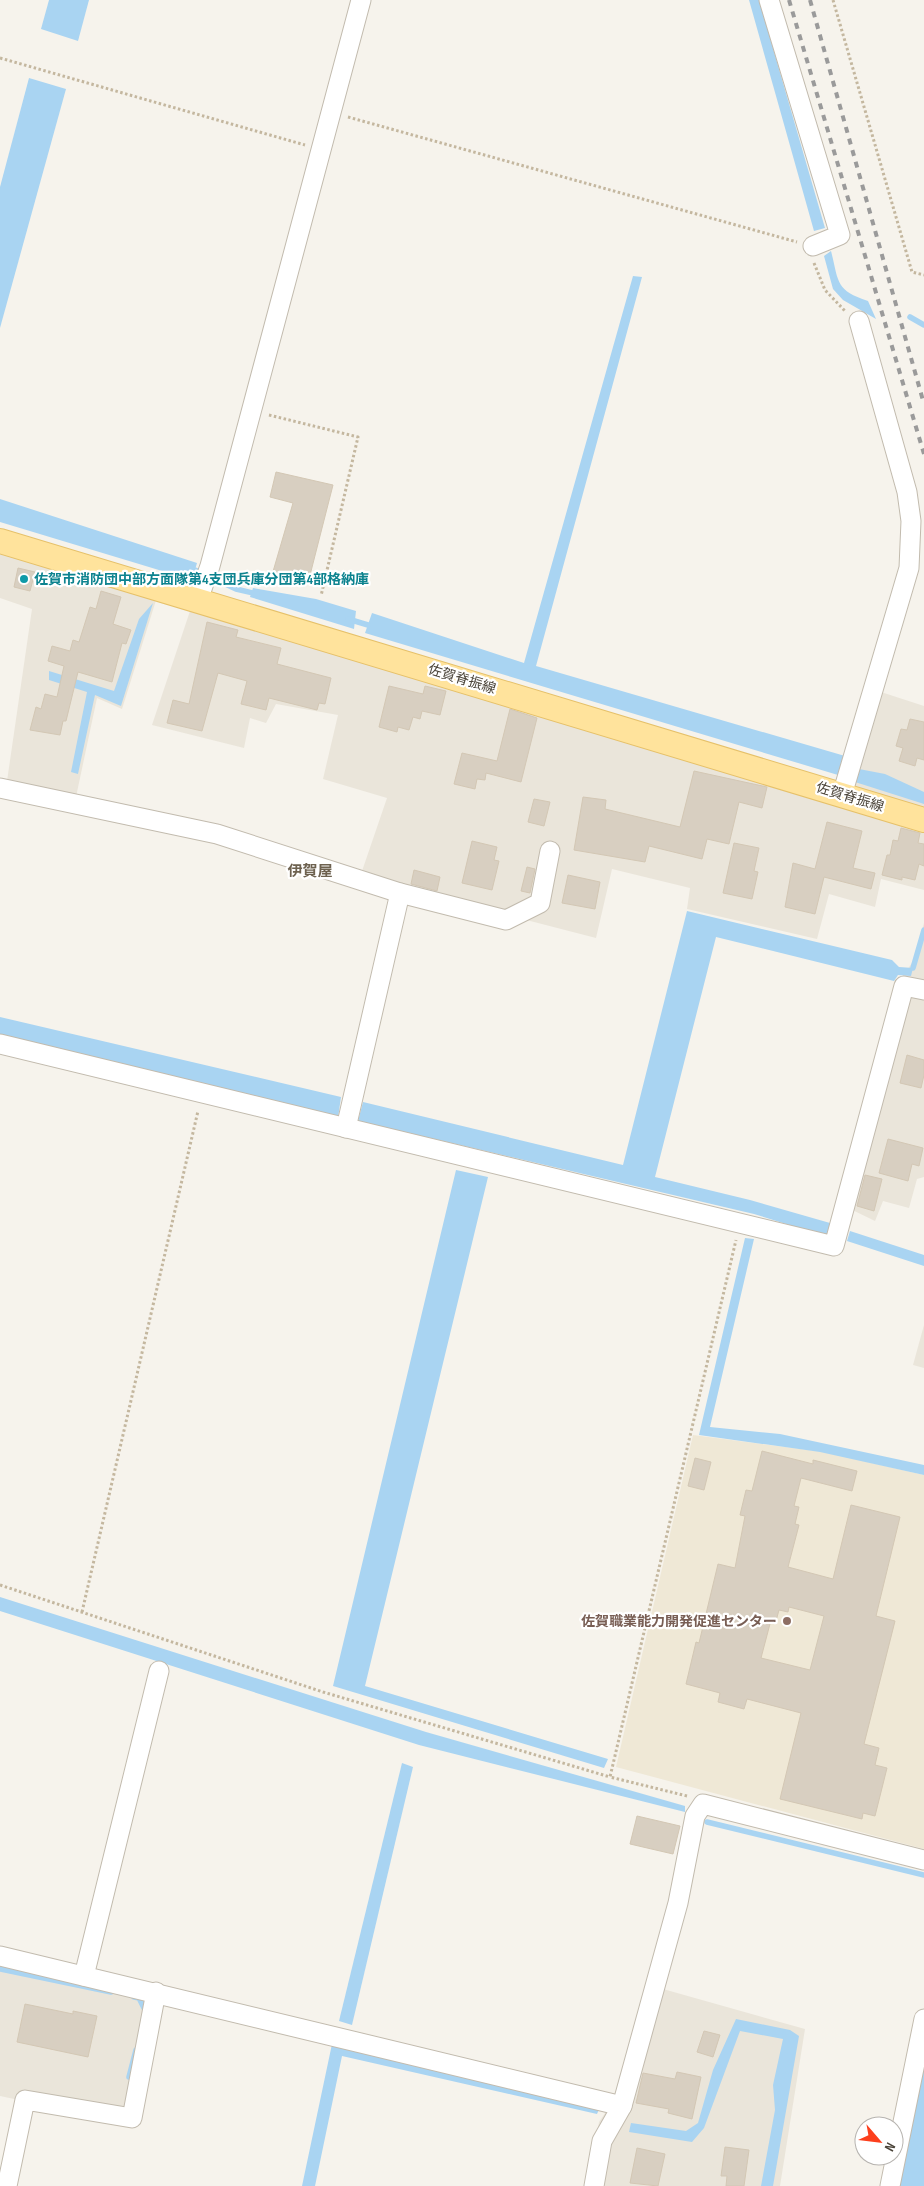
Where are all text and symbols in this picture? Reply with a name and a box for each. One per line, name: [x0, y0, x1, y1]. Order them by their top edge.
place label: 佐賀市消防団中部方面隊第4支団兵庫分団第4部格納庫: [34, 571, 369, 588]
marker: 佐賀市消防団中部方面隊第4支団兵庫分団第4部格納庫: [18, 573, 30, 585]
street label: 佐賀脊振線: [426, 661, 498, 697]
street label: 佐賀脊振線: [814, 779, 886, 815]
district label: 伊賀屋: [287, 862, 333, 881]
place label: 佐賀職業能力開発促進センター: [581, 1613, 777, 1630]
marker: 佐賀職業能力開発促進センター: [781, 1615, 793, 1627]
north arrow: [854, 2116, 904, 2166]
text: N: [881, 2140, 899, 2154]

